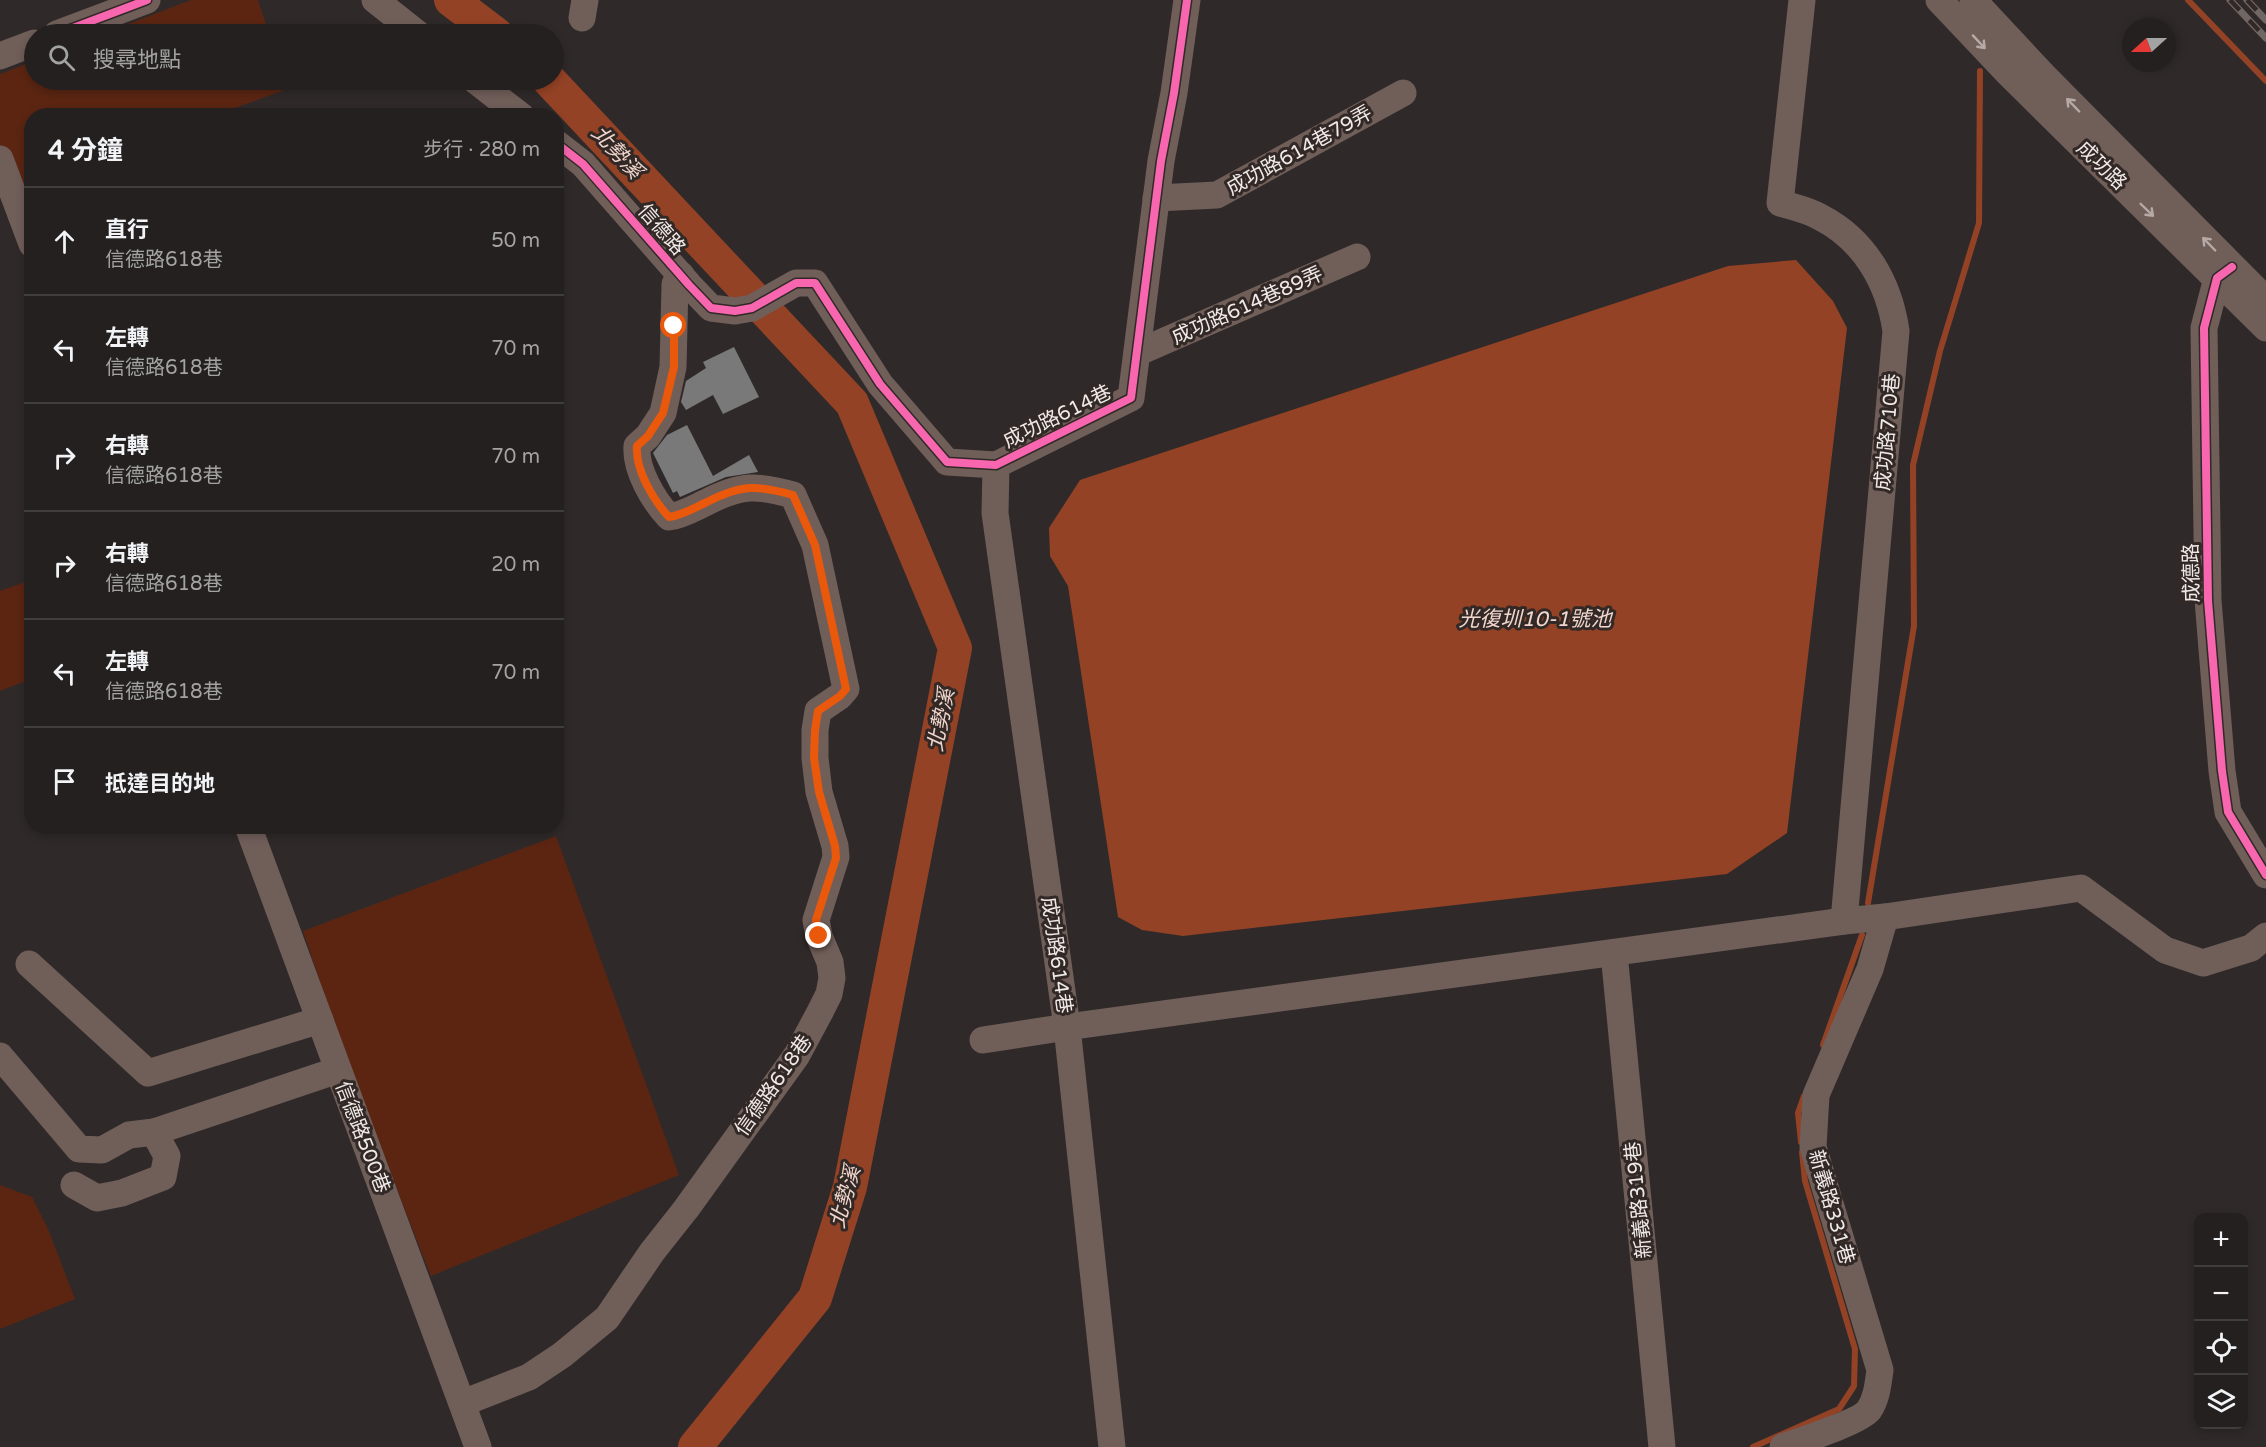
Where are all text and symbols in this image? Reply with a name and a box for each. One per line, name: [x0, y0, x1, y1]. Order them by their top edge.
north arrow: [2122, 18, 2176, 72]
search box: [24, 24, 564, 90]
one-way arrow: [1972, 35, 1987, 50]
icon: search: [45, 41, 78, 74]
text: 搜尋地點: [93, 47, 181, 73]
one-way arrow: [2065, 97, 2080, 112]
street label: 成功路614巷79弄: [1222, 101, 1377, 201]
water label: 北勢溪: [586, 121, 649, 186]
text: 4 分鐘: [48, 135, 123, 166]
street label: 成功路: [2071, 136, 2131, 195]
text: 步行 · 280 m: [423, 138, 540, 162]
street label: 信德路: [633, 199, 690, 260]
one-way arrow: [2140, 202, 2155, 217]
text: 直行: [105, 217, 149, 243]
icon: ahead: [48, 225, 81, 258]
text: 50 m: [491, 229, 540, 253]
one-way arrow: [2202, 236, 2217, 251]
text: 信德路618巷: [105, 248, 223, 272]
street label: 成功路614巷89弄: [1168, 262, 1327, 350]
route start: [660, 312, 686, 338]
text: 左轉: [105, 325, 149, 351]
icon: left: [48, 333, 81, 366]
text: 70 m: [491, 337, 540, 361]
text: 信德路618巷: [105, 356, 223, 380]
street label: 成功路710巷: [1871, 372, 1905, 492]
street label: 成功路614巷: [999, 380, 1116, 453]
text: 右轉: [105, 433, 149, 459]
icon: right: [48, 441, 81, 474]
text: 70 m: [491, 445, 540, 469]
text: 信德路618巷: [105, 464, 223, 488]
text: 右轉: [105, 541, 149, 567]
street label: 成德路: [2179, 543, 2205, 603]
icon: right: [48, 549, 81, 582]
text: 20 m: [491, 553, 540, 577]
text: 信德路618巷: [105, 572, 223, 596]
water label: 光復圳10-1號池: [1458, 607, 1614, 632]
text: 左轉: [105, 649, 149, 675]
icon: left: [48, 657, 81, 690]
text: 70 m: [491, 661, 540, 685]
text: 信德路618巷: [105, 680, 223, 704]
water label: 北勢溪: [923, 684, 960, 753]
icon: arrive: [48, 765, 81, 798]
text: 抵達目的地: [105, 771, 215, 797]
street label: 成功路614巷: [1036, 895, 1076, 1015]
route end: [805, 922, 831, 948]
street label: 信德路618巷: [730, 1030, 817, 1141]
street label: 信德路500巷: [330, 1078, 394, 1197]
street label: 新義路319巷: [1621, 1140, 1657, 1260]
street label: 新義路331巷: [1803, 1147, 1859, 1267]
water label: 北勢溪: [825, 1161, 866, 1231]
map controls: [2194, 1213, 2248, 1429]
button: +: [2194, 1213, 2248, 1267]
button: −: [2194, 1267, 2248, 1321]
button: locate: [2194, 1321, 2248, 1375]
button: layers: [2194, 1375, 2248, 1429]

